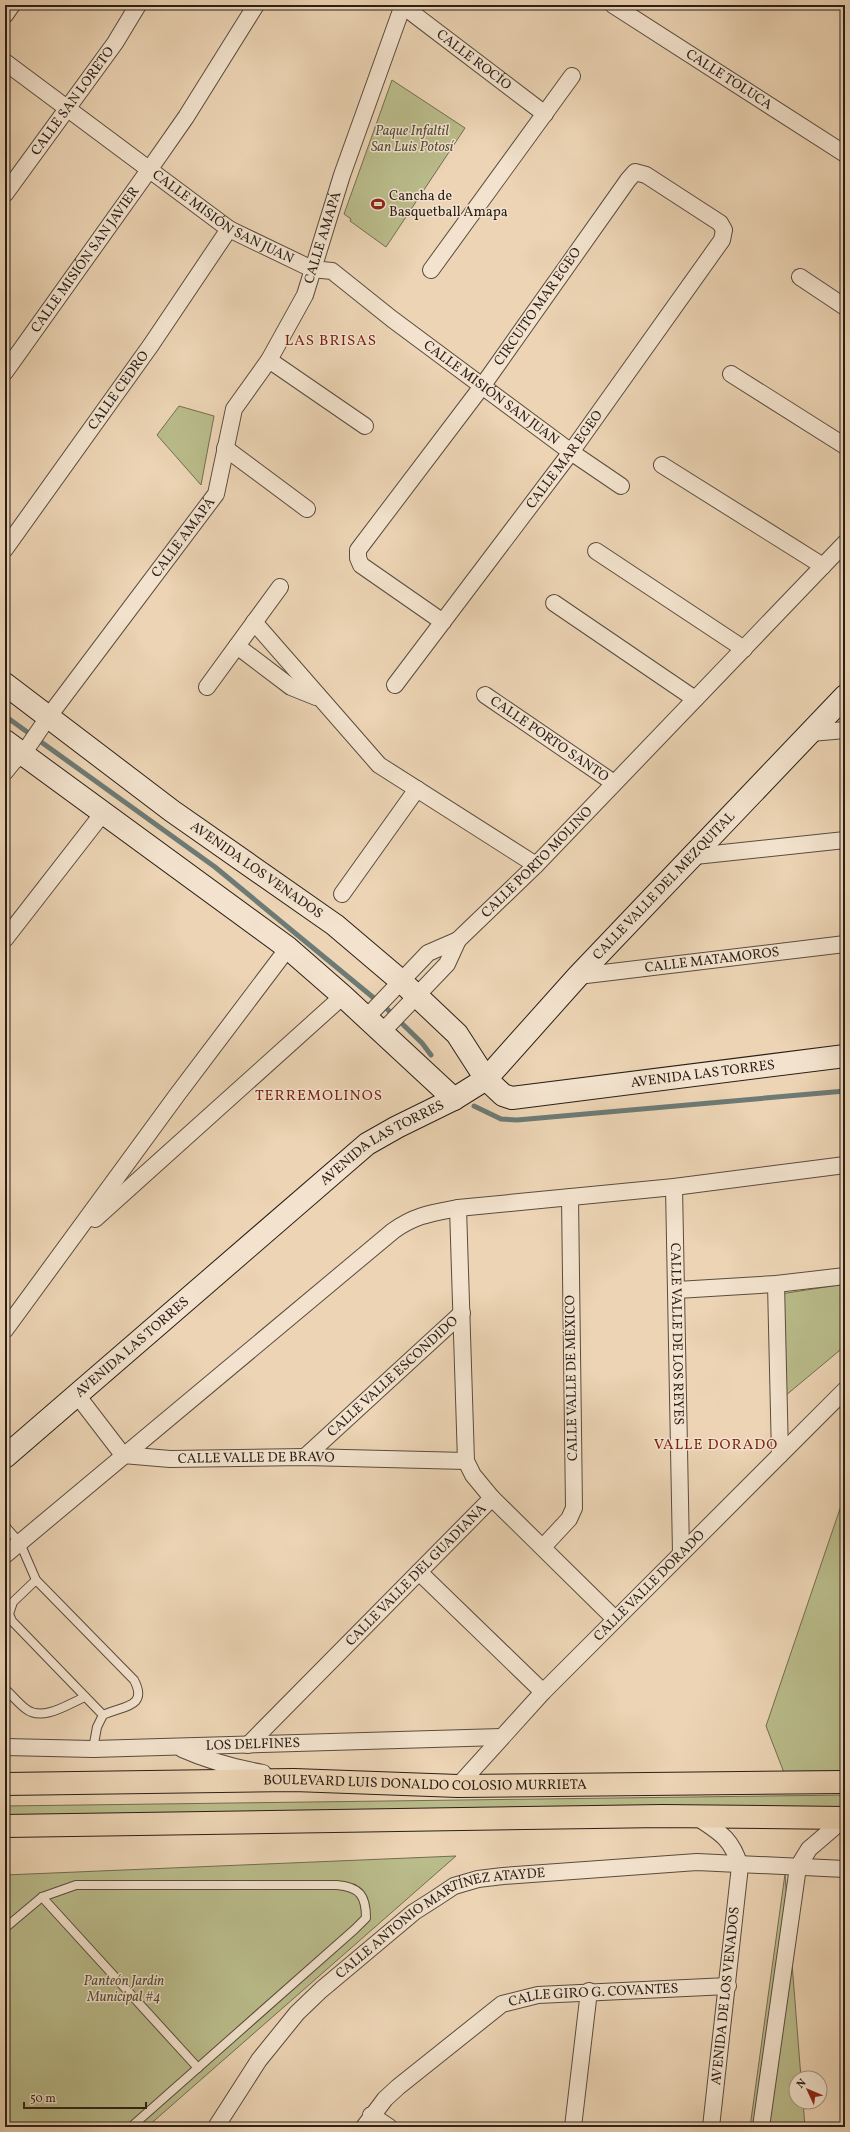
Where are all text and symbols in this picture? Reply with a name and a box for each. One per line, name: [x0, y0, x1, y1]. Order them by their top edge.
street label: CALLE ROCÍO: [432, 25, 515, 95]
street label: CALLE SAN LORETO: [27, 43, 119, 159]
street label: CALLE TOLUCA: [682, 45, 776, 115]
park label: Paque Infaltil San Luis Potosí: [371, 122, 455, 157]
street label: CALLE MISIÓN SAN JUAN: [148, 165, 297, 268]
street label: CALLE MISIÓN SAN JAVIER: [26, 182, 144, 337]
place label: Cancha de Basquetball Amapa: [389, 187, 508, 222]
street label: CALLE AMAPÁ: [300, 189, 346, 286]
sports icon: Cancha de Basquetball Amapa: [370, 196, 386, 212]
street label: CIRCUITO MAR EGEO: [490, 244, 586, 370]
district label: LAS BRISAS: [285, 331, 377, 352]
street label: CALLE MISIÓN SAN JUAN: [420, 336, 563, 449]
street label: CALLE CEDRO: [84, 347, 153, 434]
street label: CALLE MAR EGEO: [522, 406, 607, 513]
street label: CALLE AMAPÁ: [147, 493, 220, 581]
street label: CALLE PORTO SANTO: [486, 692, 613, 786]
street label: CALLE PORTO MOLINO: [477, 802, 597, 922]
street label: CALLE VALLE DEL MEZQUITAL: [589, 807, 739, 964]
street label: AVENIDA LOS VENADOS: [186, 817, 327, 923]
street label: CALLE MATAMOROS: [644, 942, 780, 977]
street label: AVENIDA LAS TORRES: [630, 1055, 776, 1092]
district label: TERREMOLINOS: [255, 1086, 383, 1107]
street label: AVENIDA LAS TORRES: [316, 1096, 447, 1190]
street label: CALLE VALLE DE LOS REYES: [666, 1243, 688, 1425]
street label: AVENIDA LAS TORRES: [71, 1292, 193, 1402]
street label: CALLE VALLE DE MÉXICO: [561, 1295, 583, 1461]
street label: CALLE VALLE ESCONDIDO: [323, 1312, 462, 1441]
district label: VALLE DORADO: [654, 1435, 778, 1456]
street label: CALLE VALLE DE BRAVO: [178, 1447, 335, 1468]
street label: CALLE VALLE DEL GUADIANA: [341, 1500, 491, 1650]
street label: CALLE VALLE DORADO: [589, 1526, 709, 1646]
street label: LOS DELFINES: [205, 1733, 300, 1755]
street label: BOULEVARD LUIS DONALDO COLOSIO MURRIETA: [263, 1770, 587, 1796]
street label: CALLE ANTONIO MARTÍNEZ ATAYDE: [332, 1863, 546, 1983]
street label: AVENIDA DE LOS VENADOS: [707, 1906, 745, 2086]
park label: Panteón Jardin Municipal #4: [84, 1972, 164, 2007]
street label: CALLE GIRO G. COVANTES: [506, 1979, 679, 2012]
north arrow: [788, 2070, 828, 2110]
text: N: [794, 2076, 810, 2092]
scale bar: [24, 2084, 146, 2110]
text: 50 m: [30, 2091, 56, 2107]

